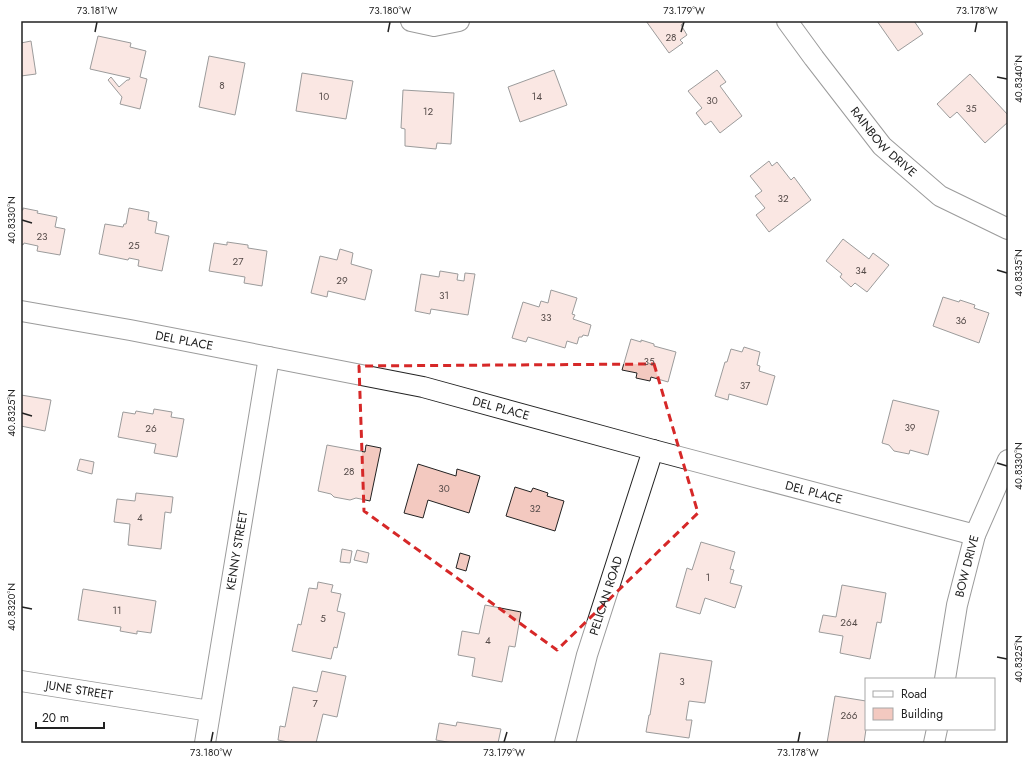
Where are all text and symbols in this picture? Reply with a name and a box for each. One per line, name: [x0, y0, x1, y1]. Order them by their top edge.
text: 73.181°W: [77, 3, 117, 18]
text: 73.180°W: [369, 3, 411, 18]
text: 73.179°W: [663, 3, 705, 18]
text: 73.178°W: [956, 3, 998, 18]
house number: 28: [665, 30, 677, 45]
text: 40.8340°N: [1011, 55, 1026, 103]
house number: 8: [219, 78, 225, 93]
house number: 10: [319, 89, 329, 104]
house number: 14: [532, 89, 542, 104]
house number: 30: [706, 93, 718, 108]
house number: 35: [965, 101, 977, 116]
street label: RAINBOW DRIVE: [846, 103, 921, 181]
house number: 12: [423, 104, 433, 119]
house number: 32: [777, 191, 789, 206]
text: 40.8330°N: [4, 196, 19, 244]
house number: 23: [36, 229, 48, 244]
house number: 25: [128, 238, 140, 253]
text: 40.8335°N: [1011, 249, 1026, 297]
house number: 27: [233, 254, 244, 269]
house number: 34: [855, 263, 867, 278]
house number: 29: [336, 273, 348, 288]
house number: 31: [439, 288, 449, 303]
house number: 33: [541, 310, 552, 325]
house number: 36: [955, 313, 967, 328]
street label: DEL PLACE: [154, 326, 215, 355]
house number: 35: [643, 354, 655, 369]
house number: 37: [740, 378, 751, 393]
text: 40.8325°N: [4, 389, 19, 437]
street label: DEL PLACE: [470, 392, 532, 425]
house number: 39: [904, 420, 916, 435]
house number: 26: [145, 421, 157, 436]
text: 40.8330°N: [1011, 442, 1026, 490]
house number: 28: [343, 464, 355, 479]
street label: DEL PLACE: [783, 476, 844, 509]
house number: 30: [438, 481, 450, 496]
house number: 32: [529, 501, 541, 516]
street label: KENNY STREET: [221, 509, 252, 592]
house number: 4: [137, 510, 143, 525]
street label: BOW DRIVE: [950, 533, 984, 599]
street label: PELICAN ROAD: [585, 554, 627, 638]
house number: 1: [706, 570, 710, 585]
text: 40.8320°N: [4, 583, 19, 631]
house number: 11: [113, 603, 122, 618]
house number: 5: [320, 611, 326, 626]
house number: 264: [840, 615, 858, 630]
house number: 4: [485, 633, 491, 648]
text: 40.8325°N: [1011, 635, 1026, 683]
house number: 3: [679, 674, 685, 689]
street label: JUNE STREET: [42, 676, 114, 705]
legend: [865, 678, 995, 730]
text: Road: [901, 685, 927, 703]
house number: 7: [312, 696, 318, 711]
scale bar: [36, 704, 104, 730]
text: Building: [901, 705, 943, 723]
house number: 266: [840, 708, 858, 723]
text: 20 m: [42, 709, 69, 727]
text: 73.180°W: [190, 745, 232, 760]
text: 73.179°W: [483, 745, 525, 760]
text: 73.178°W: [777, 745, 819, 760]

